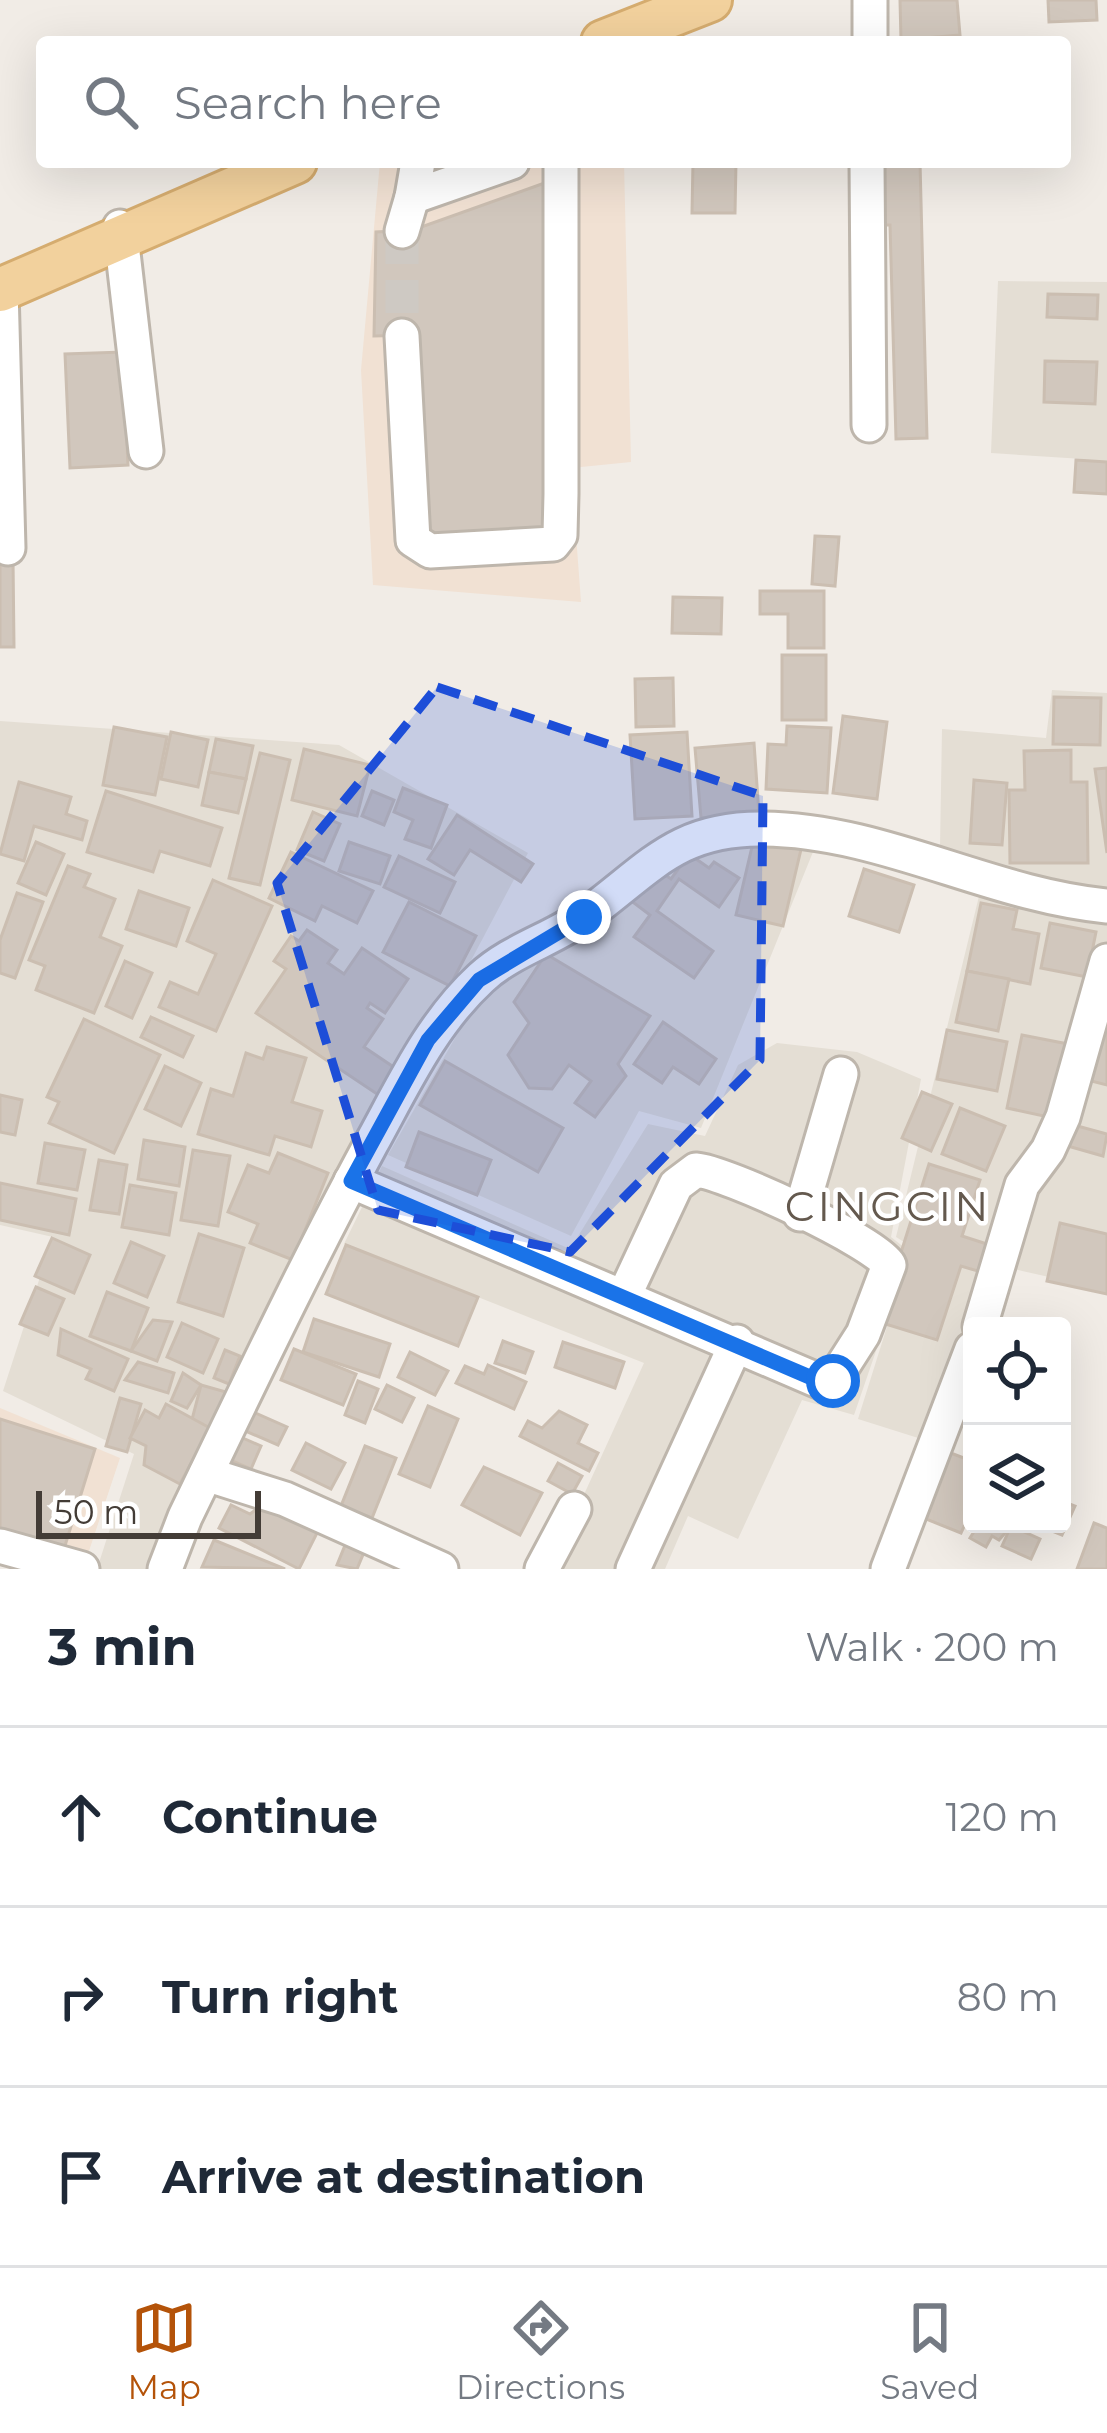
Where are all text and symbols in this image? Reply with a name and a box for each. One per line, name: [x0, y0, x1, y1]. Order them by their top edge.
search box: [36, 36, 1071, 168]
icon: search: [78, 69, 144, 135]
text: Search here: [174, 75, 442, 130]
route end: [557, 890, 611, 944]
district label: CINGCIN: [785, 1180, 991, 1232]
map controls: [963, 1317, 1071, 1533]
button: locate: [963, 1317, 1071, 1425]
route start: [806, 1354, 860, 1408]
button: layers: [963, 1425, 1071, 1533]
scale bar: [36, 1485, 261, 1538]
text: 50 m: [54, 1492, 138, 1532]
text: 3 min: [48, 1616, 197, 1678]
text: Walk · 200 m: [805, 1623, 1059, 1671]
icon: ahead: [48, 1784, 114, 1850]
text: Continue: [162, 1789, 378, 1844]
text: 120 m: [945, 1793, 1059, 1841]
icon: right: [48, 1964, 114, 2030]
text: Turn right: [162, 1969, 398, 2024]
text: 80 m: [957, 1973, 1059, 2021]
icon: arrive: [48, 2144, 114, 2210]
text: Arrive at destination: [162, 2149, 645, 2204]
tab: Map: [128, 2295, 201, 2407]
tab: Directions: [456, 2295, 625, 2407]
tab: Saved: [880, 2295, 979, 2407]

